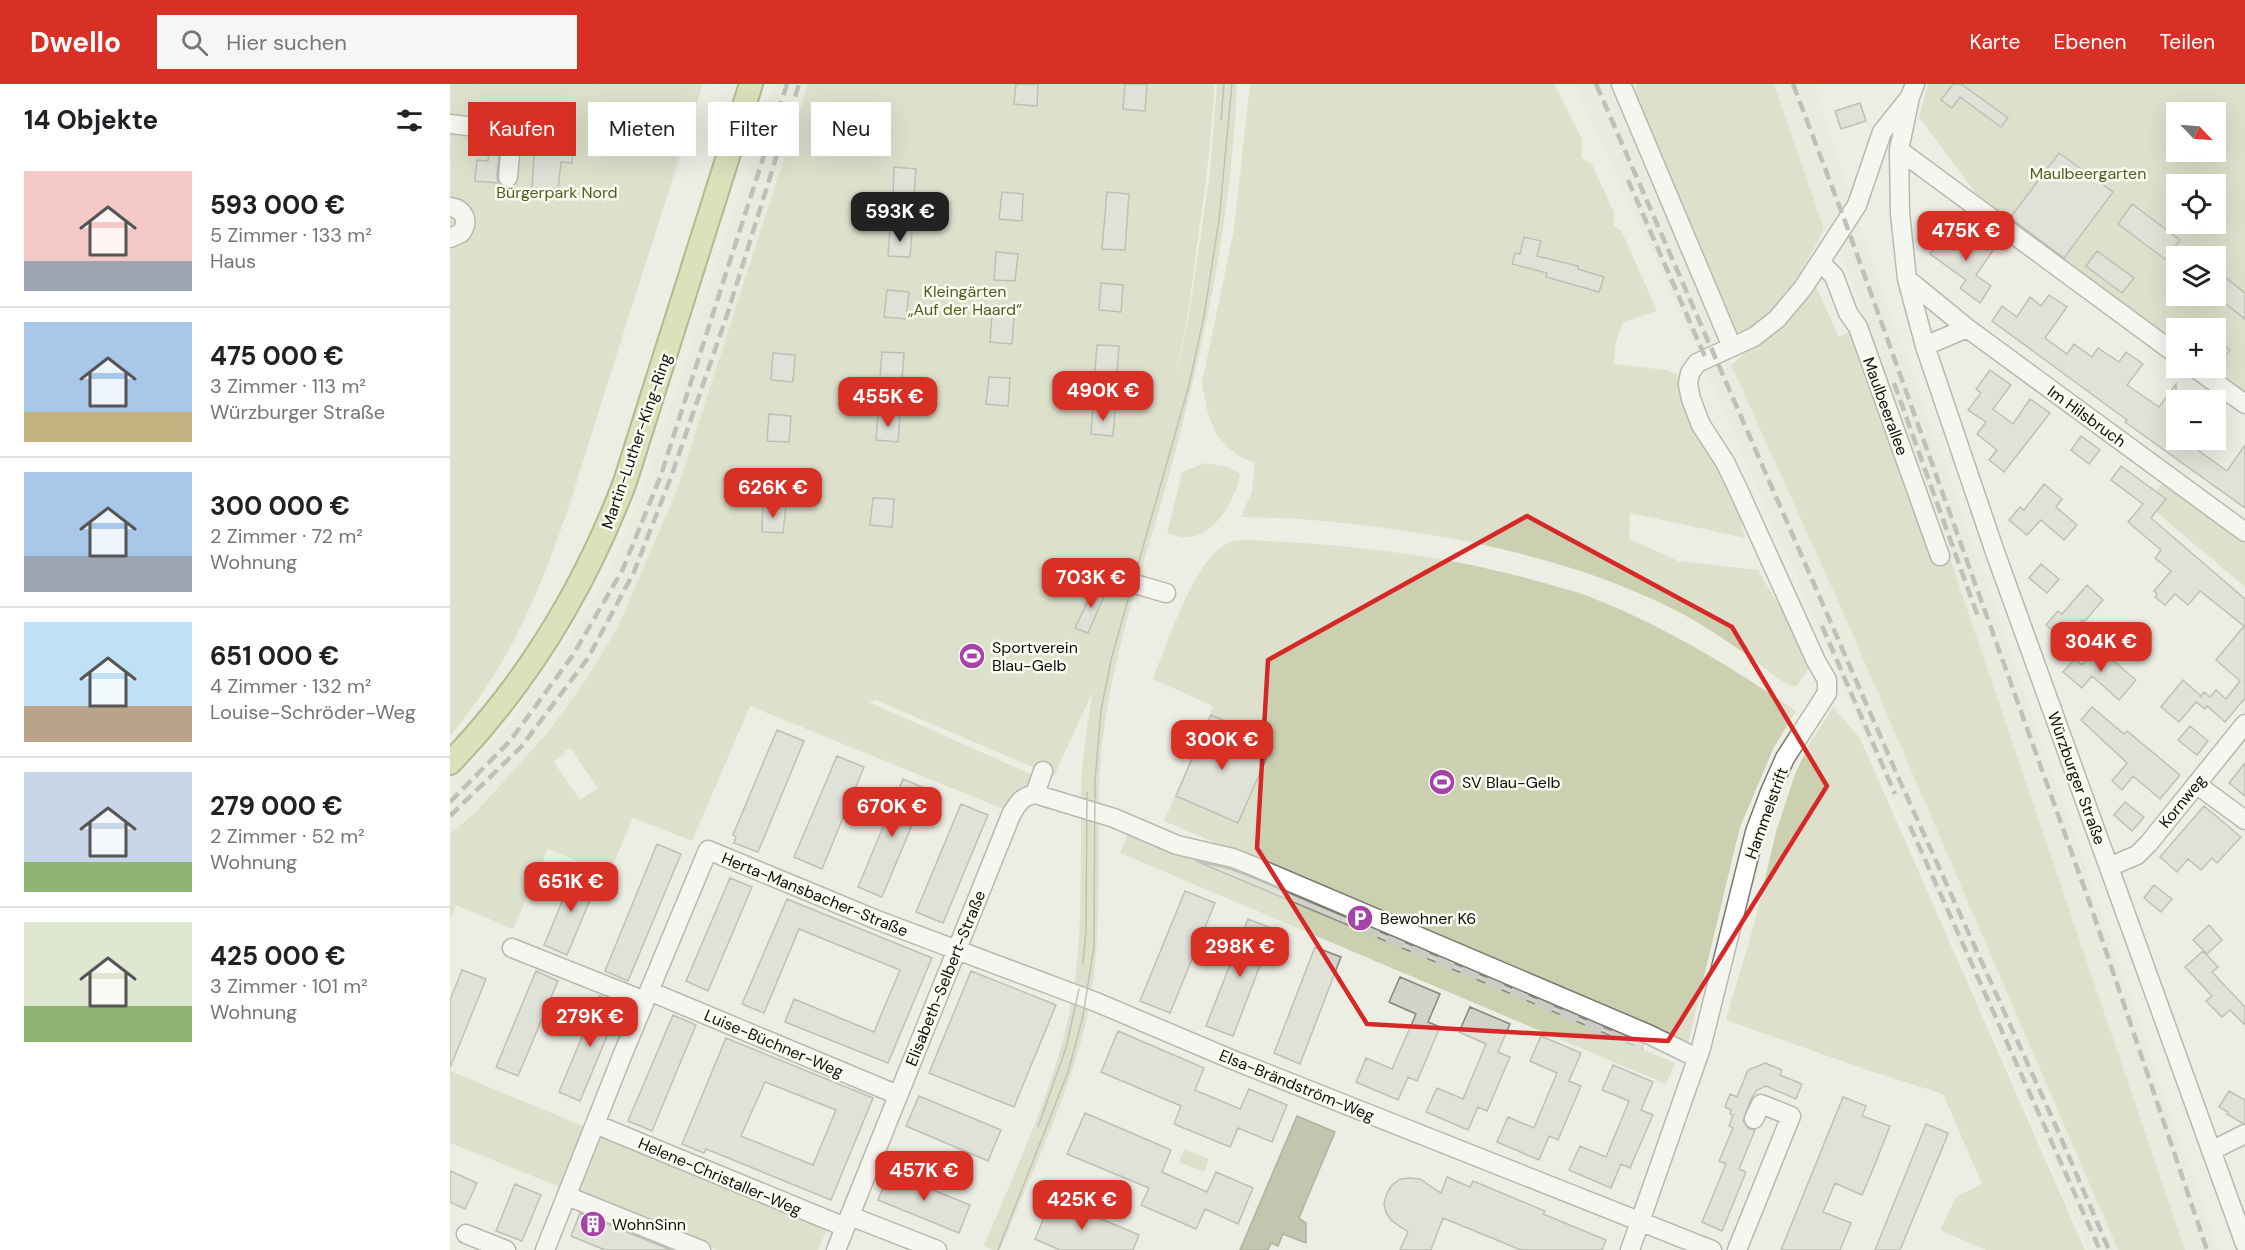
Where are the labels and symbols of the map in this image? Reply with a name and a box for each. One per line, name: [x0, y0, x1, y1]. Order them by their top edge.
north arrow: [2166, 102, 2226, 162]
park label: Maulbeergarten: [2030, 163, 2146, 184]
park label: Bürgerpark Nord: [496, 182, 618, 203]
pin: 593K €: [851, 192, 949, 243]
pin: 475K €: [1917, 211, 2015, 262]
park label: Kleingärten „Auf der Haard“: [908, 281, 1022, 320]
street label: Martin-Luther-King-Ring: [597, 351, 676, 532]
street label: Maulbeerallee: [1858, 354, 1913, 458]
pin: 490K €: [1054, 371, 1152, 422]
pin: 455K €: [839, 377, 937, 428]
street label: Im Hilsbruch: [2043, 381, 2130, 452]
pin: 626K €: [724, 468, 822, 519]
pin: 703K €: [1042, 558, 1140, 609]
pin: 304K €: [2052, 622, 2150, 673]
place label: Sportverein Blau-Gelb: [992, 637, 1078, 676]
sports icon: Sportverein Blau-Gelb: [957, 641, 987, 671]
street label: Würzburger Straße: [2043, 709, 2110, 848]
pin: 300K €: [1173, 720, 1271, 771]
street label: Hammelstrift: [1740, 764, 1793, 862]
sports icon: SV Blau-Gelb: [1427, 767, 1457, 797]
street label: Kornweg: [2154, 770, 2211, 833]
place label: SV Blau-Gelb: [1462, 772, 1560, 793]
pin: 670K €: [843, 787, 941, 838]
street label: Herta-Mansbacher-Straße: [719, 847, 911, 942]
pin: 651K €: [522, 862, 620, 913]
street label: Elisabeth-Selbert-Straße: [901, 887, 990, 1069]
parking icon: Bewohner K6: [1345, 903, 1375, 933]
place label: Bewohner K6: [1380, 908, 1476, 929]
pin: 298K €: [1191, 927, 1289, 978]
pin: 279K €: [541, 997, 639, 1048]
street label: Luise-Büchner-Weg: [701, 1005, 847, 1082]
street label: Elsa-Brändström-Weg: [1216, 1045, 1378, 1126]
street label: Helene-Christaller-Weg: [635, 1133, 805, 1220]
pin: 457K €: [875, 1151, 973, 1202]
pin: 425K €: [1033, 1180, 1131, 1231]
building icon: WohnSinn: [578, 1209, 608, 1239]
place label: WohnSinn: [612, 1214, 686, 1235]

